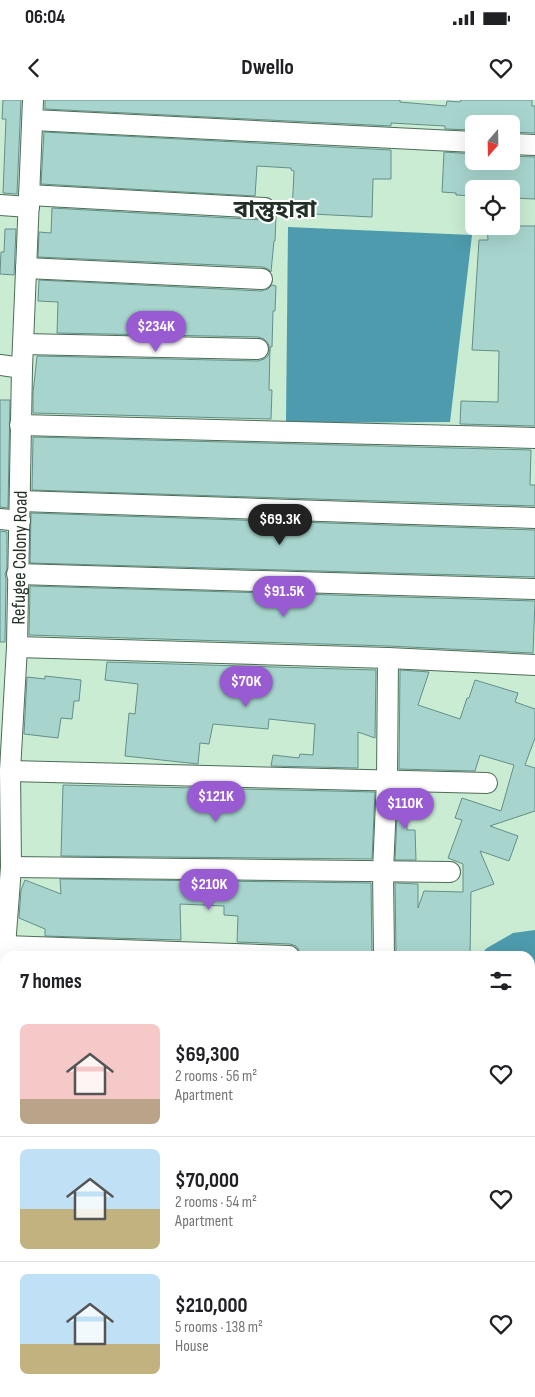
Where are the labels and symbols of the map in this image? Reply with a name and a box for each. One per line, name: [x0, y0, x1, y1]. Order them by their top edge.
north arrow: [465, 115, 520, 170]
district label: বাস্তুহারা: [233, 195, 317, 224]
pin: $234K: [121, 310, 191, 353]
street label: Refugee Colony Road: [7, 490, 33, 625]
pin: $69.3K: [239, 504, 321, 546]
pin: $91.5K: [243, 576, 325, 618]
pin: $70K: [216, 666, 276, 708]
pin: $121K: [181, 780, 251, 823]
pin: $110K: [370, 788, 440, 830]
pin: $210K: [174, 868, 244, 911]

